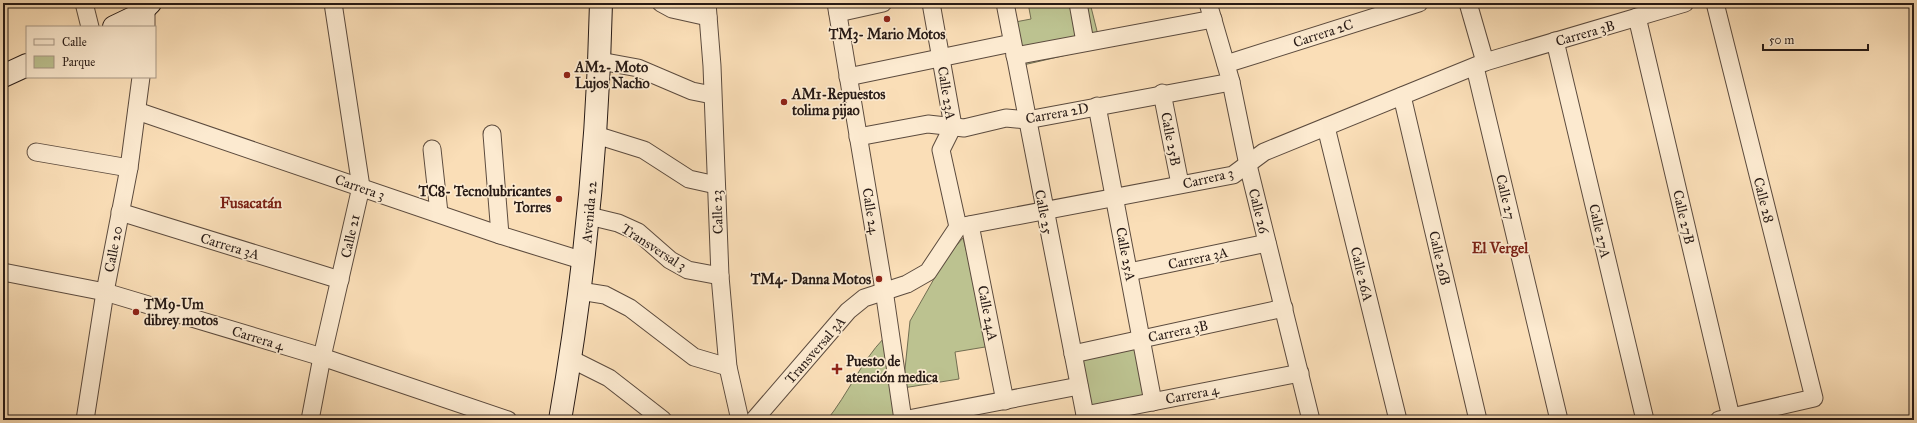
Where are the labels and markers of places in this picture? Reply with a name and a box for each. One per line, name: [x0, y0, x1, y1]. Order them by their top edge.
marker: TM3- Mario Motos: [882, 14, 892, 24]
place label: TM3- Mario Motos: [828, 26, 945, 44]
place label: AM2- Moto Lujos Nacho: [574, 59, 650, 93]
marker: AM2- Moto Lujos Nacho: [562, 70, 572, 80]
place label: AM1-Repuestos tolima pijao: [791, 86, 885, 120]
marker: AM1-Repuestos tolima pijao: [779, 97, 789, 107]
place label: TC8- Tecnolubricantes Torres: [418, 183, 551, 216]
marker: TC8- Tecnolubricantes Torres: [554, 194, 564, 204]
place label: TM4- Danna Motos: [750, 271, 871, 289]
marker: TM4- Danna Motos: [874, 274, 884, 284]
place label: TM9-Um dibrey motos: [143, 296, 218, 330]
marker: TM9-Um dibrey motos: [131, 307, 141, 317]
place label: Puesto de atención medica: [846, 353, 939, 386]
marker: Puesto de atención medica: [831, 363, 843, 375]

